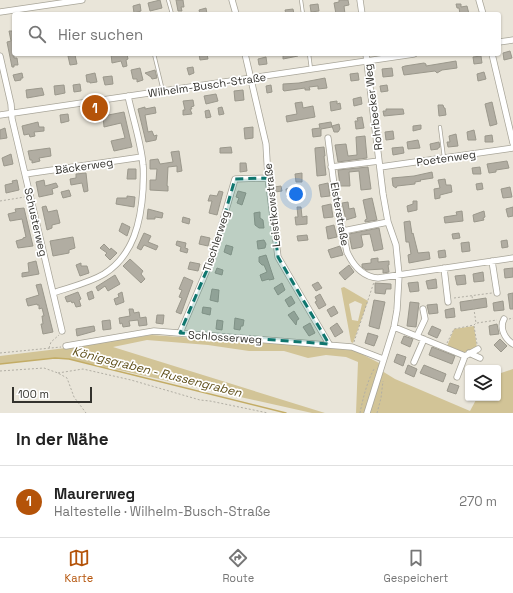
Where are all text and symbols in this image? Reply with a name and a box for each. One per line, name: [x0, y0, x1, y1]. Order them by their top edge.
search box: [12, 12, 501, 56]
icon: search: [26, 23, 48, 45]
text: Hier suchen: [58, 25, 143, 44]
street label: Rohrbecker Weg: [361, 63, 385, 151]
street label: Wilhelm-Busch-Straße: [147, 70, 267, 100]
pin: 1: [82, 93, 108, 123]
street label: Poetenweg: [415, 147, 477, 169]
street label: Bäckerweg: [54, 155, 114, 177]
street label: Leistikowstraße: [261, 162, 283, 248]
street label: Elsterstraße: [328, 181, 352, 247]
your location: [286, 184, 306, 204]
street label: Schusterweg: [21, 186, 51, 258]
street label: Tischlerweg: [199, 208, 233, 274]
street label: Schlosserweg: [188, 327, 262, 347]
water label: Königsgraben - Russengraben: [71, 343, 244, 401]
map controls: [465, 365, 501, 401]
button: layers: [465, 365, 501, 401]
scale bar: [12, 385, 92, 404]
text: 100 m: [18, 387, 49, 401]
text: In der Nähe: [16, 428, 108, 450]
text: Maurerweg: [54, 484, 135, 503]
text: 1: [26, 493, 32, 510]
text: 270 m: [459, 493, 497, 510]
text: Haltestelle · Wilhelm-Busch-Straße: [54, 503, 271, 520]
tab: Karte: [65, 547, 93, 585]
tab: Route: [222, 547, 254, 585]
tab: Gespeichert: [383, 547, 448, 585]

